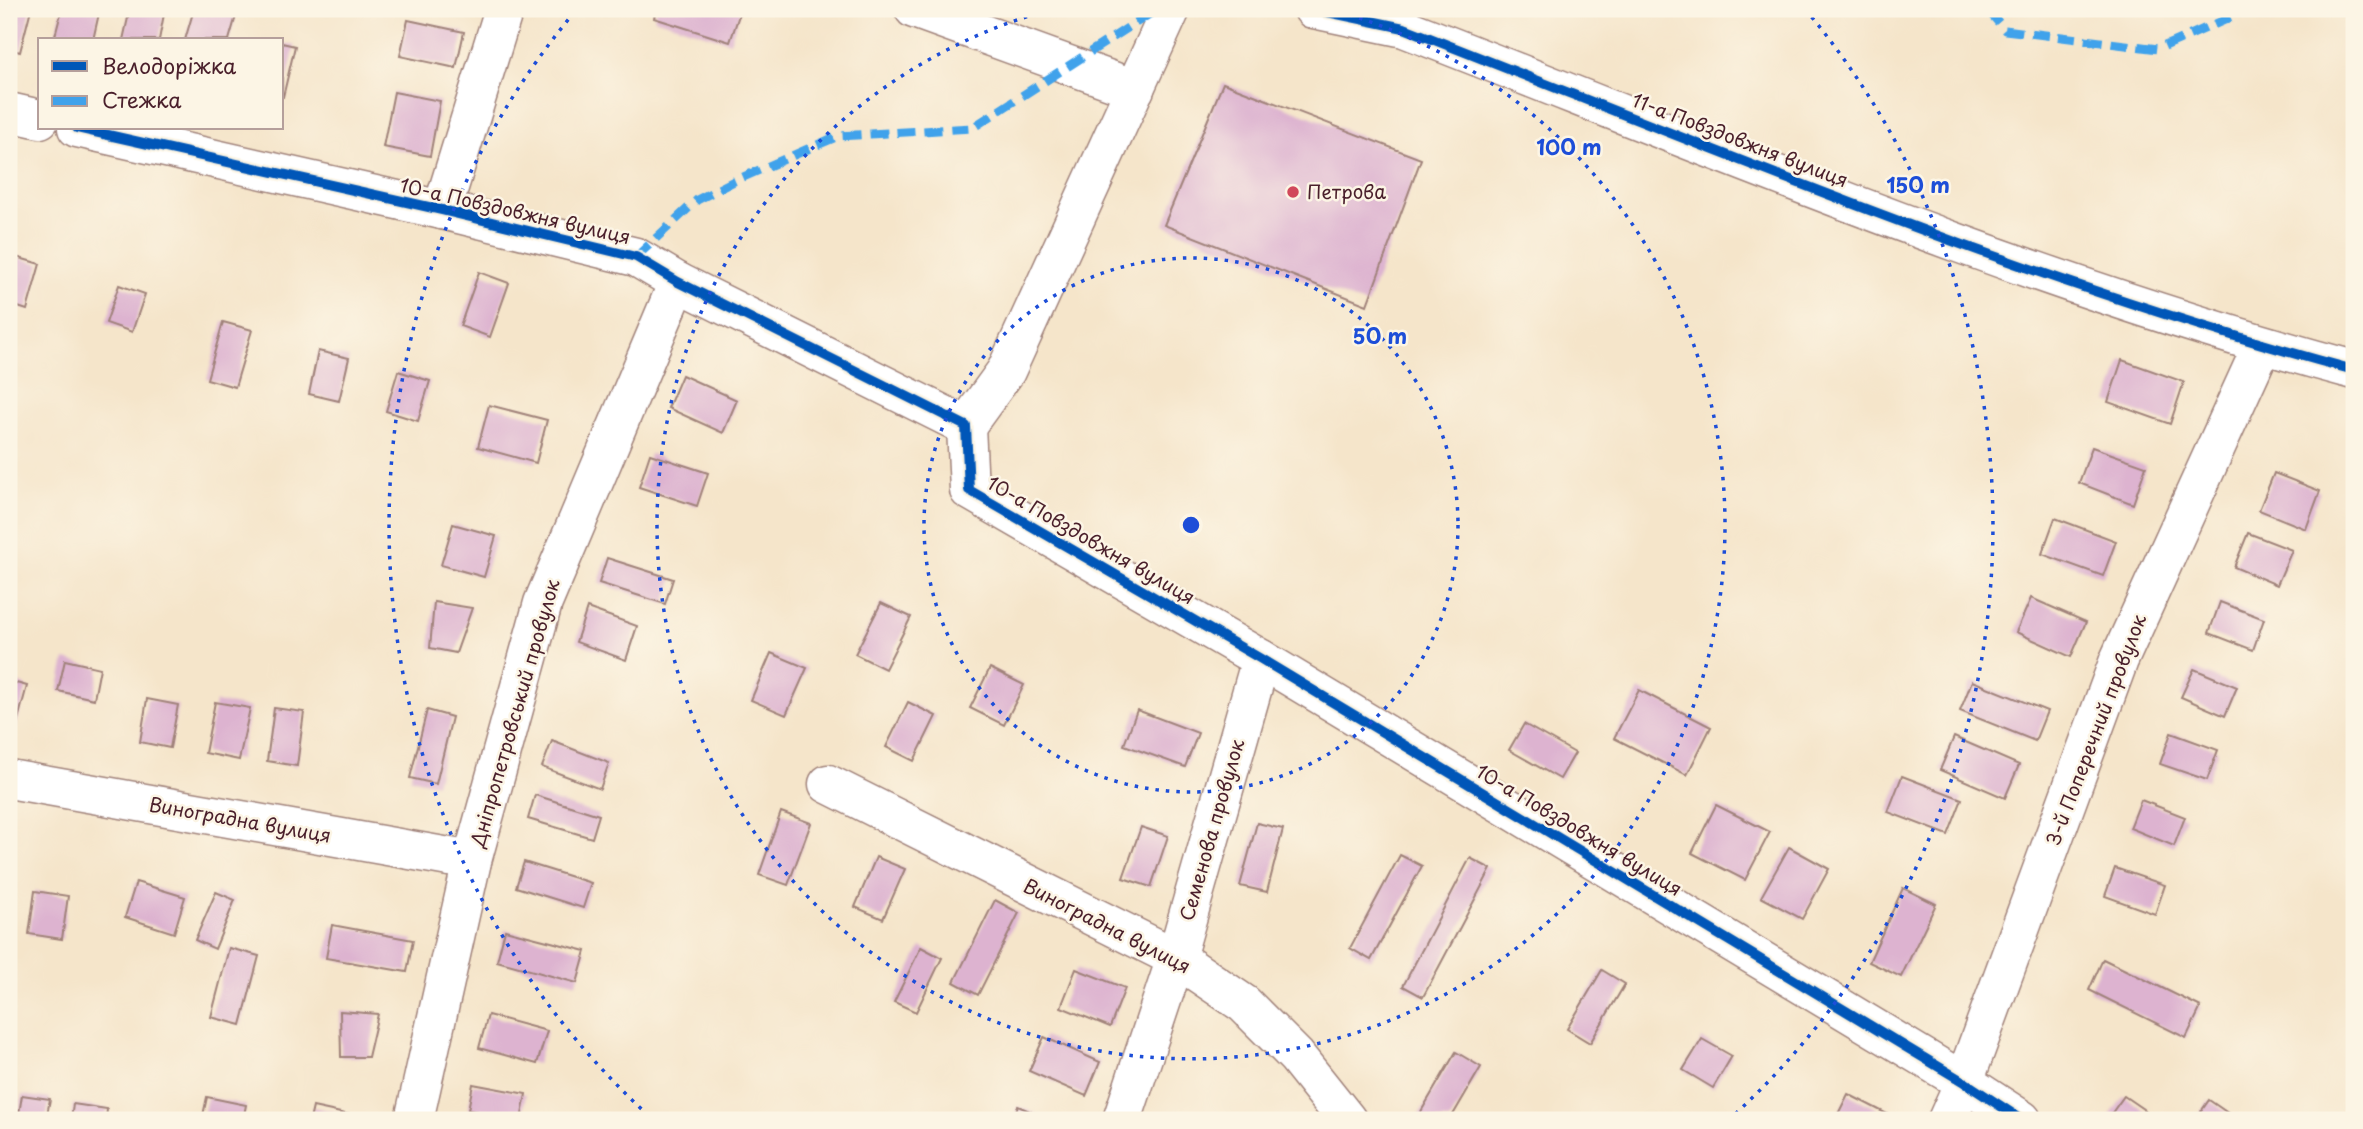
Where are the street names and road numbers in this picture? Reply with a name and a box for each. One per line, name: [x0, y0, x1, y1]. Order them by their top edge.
street label: 11-а Повздовжня вулиця: [1628, 85, 1853, 193]
street label: 10-а Повздовжня вулиця: [397, 170, 633, 250]
street label: 10-а Повздовжня вулиця: [982, 468, 1201, 610]
street label: Дніпропетровський провулок: [462, 575, 566, 851]
street label: 3-й Поперечний провулок: [2038, 609, 2152, 849]
street label: Семенова провулок: [1172, 735, 1251, 924]
street label: 10-а Повздовжня вулиця: [1471, 756, 1688, 902]
street label: Виноградна вулиця: [147, 789, 333, 849]
street label: Виноградна вулиця: [1019, 871, 1196, 979]

